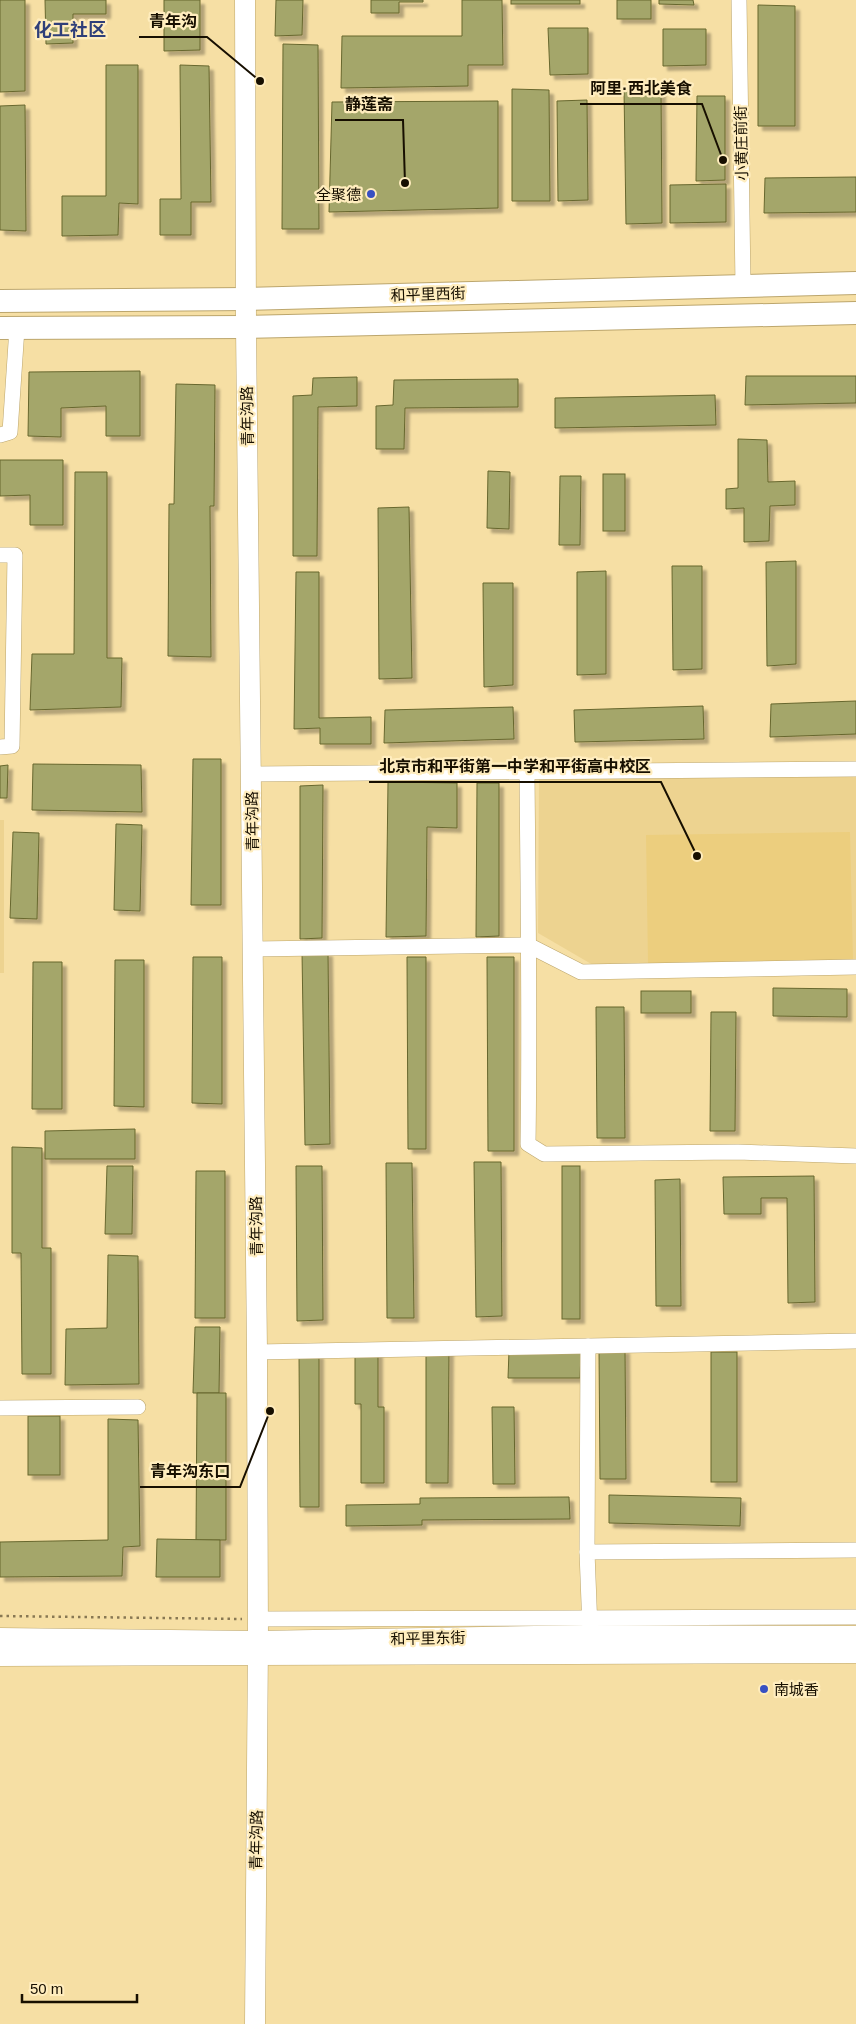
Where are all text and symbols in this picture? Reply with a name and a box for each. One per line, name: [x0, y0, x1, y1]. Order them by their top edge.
callout: 青年沟: [139, 6, 207, 37]
text: 青年沟: [149, 13, 197, 30]
district label: 化工社区: [34, 20, 106, 40]
callout: 阿里·西北美食: [580, 73, 702, 104]
text: 阿里·西北美食: [590, 80, 693, 97]
callout: 静莲斋: [335, 89, 403, 120]
text: 静莲斋: [345, 96, 393, 113]
street label: 小黄庄前街: [732, 105, 750, 181]
place label: 全聚德: [316, 186, 361, 203]
marker: 全聚德: [365, 188, 377, 200]
street label: 和平里西街: [390, 284, 466, 304]
street label: 青年沟路: [238, 386, 256, 446]
callout: 北京市和平街第一中学和平街高中校区: [369, 751, 661, 782]
text: 北京市和平街第一中学和平街高中校区: [379, 757, 651, 775]
street label: 青年沟路: [243, 791, 261, 851]
street label: 青年沟路: [247, 1196, 265, 1256]
callout: 青年沟东口: [140, 1456, 240, 1487]
text: 青年沟东口: [150, 1463, 230, 1480]
street label: 和平里东街: [390, 1629, 466, 1647]
place label: 南城香: [774, 1681, 819, 1698]
marker: 南城香: [758, 1683, 770, 1695]
street label: 青年沟路: [247, 1810, 265, 1870]
scale bar: [22, 1972, 138, 2004]
text: 50 m: [30, 1980, 63, 1997]

